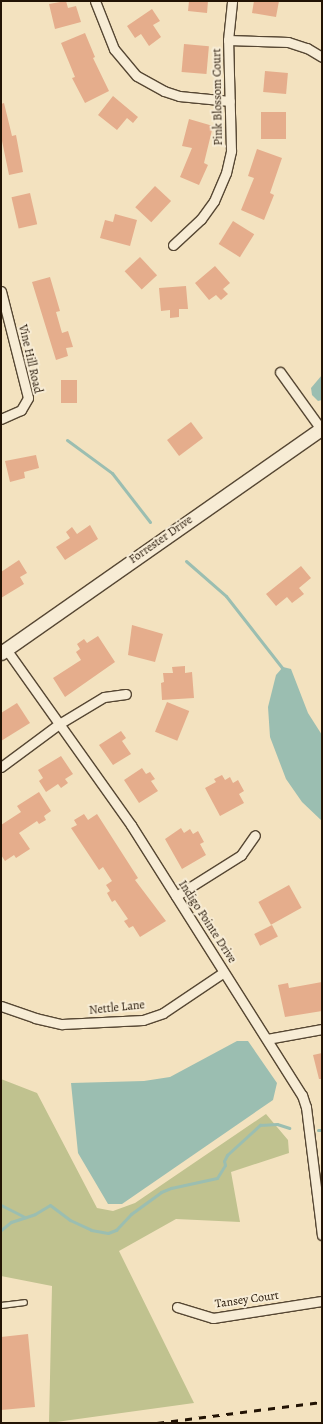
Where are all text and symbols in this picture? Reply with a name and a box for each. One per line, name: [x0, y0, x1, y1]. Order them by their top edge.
street label: Pink Blossom Court: [210, 48, 226, 146]
street label: Vine Hill Road: [15, 323, 45, 395]
street label: Forrester Drive: [127, 513, 195, 567]
street label: Indigo Pointe Drive: [175, 878, 239, 966]
street label: Nettle Lane: [88, 998, 146, 1018]
street label: Tansey Court: [214, 1288, 280, 1312]

